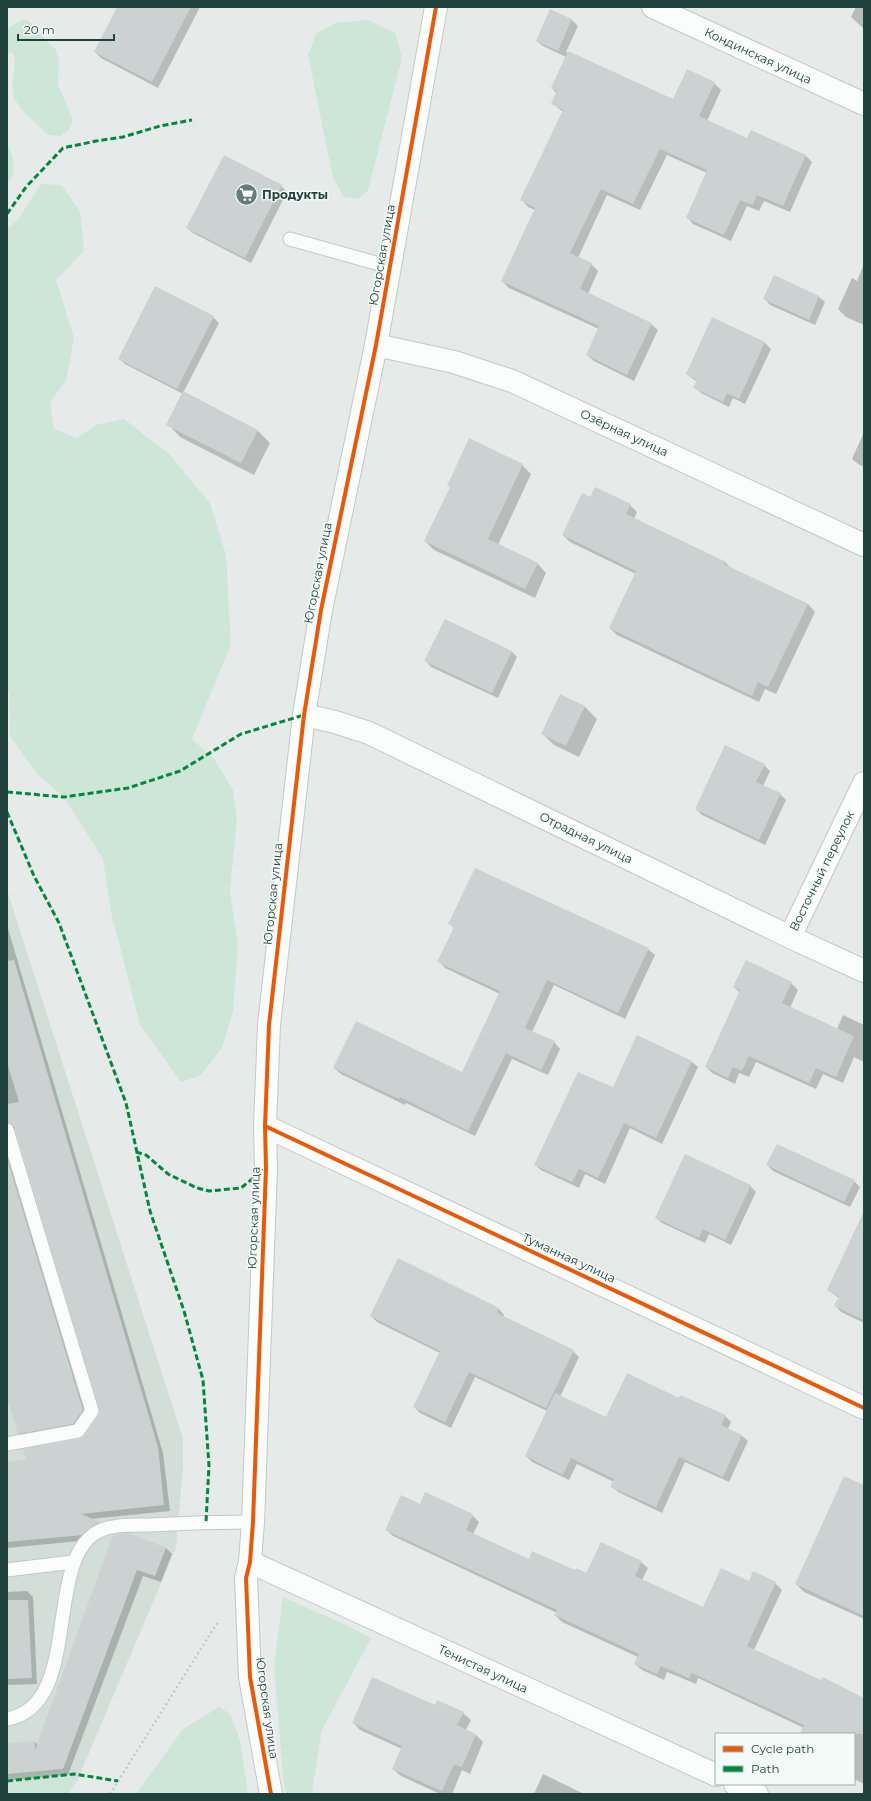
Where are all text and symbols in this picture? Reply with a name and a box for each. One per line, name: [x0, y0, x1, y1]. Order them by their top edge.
scale bar: [18, 16, 114, 42]
text: 20 m: [24, 22, 55, 37]
street label: Кондинская улица: [702, 24, 814, 87]
supermarket icon: Продукты: [234, 182, 260, 208]
place label: Продукты: [262, 187, 328, 202]
street label: Югорская улица: [365, 203, 398, 307]
street label: Озёрная улица: [578, 406, 671, 459]
street label: Югорская улица: [300, 521, 335, 625]
street label: Восточный переулок: [786, 808, 857, 933]
street label: Отрадная улица: [537, 809, 635, 867]
street label: Югорская улица: [260, 842, 285, 946]
street label: Югорская улица: [244, 1166, 263, 1270]
street label: Туманная улица: [520, 1229, 618, 1286]
street label: Тенистая улица: [436, 1641, 530, 1696]
street label: Югорская улица: [253, 1656, 282, 1760]
legend: [715, 1733, 855, 1785]
text: Cycle path: [751, 1741, 814, 1756]
text: Path: [751, 1761, 780, 1776]

